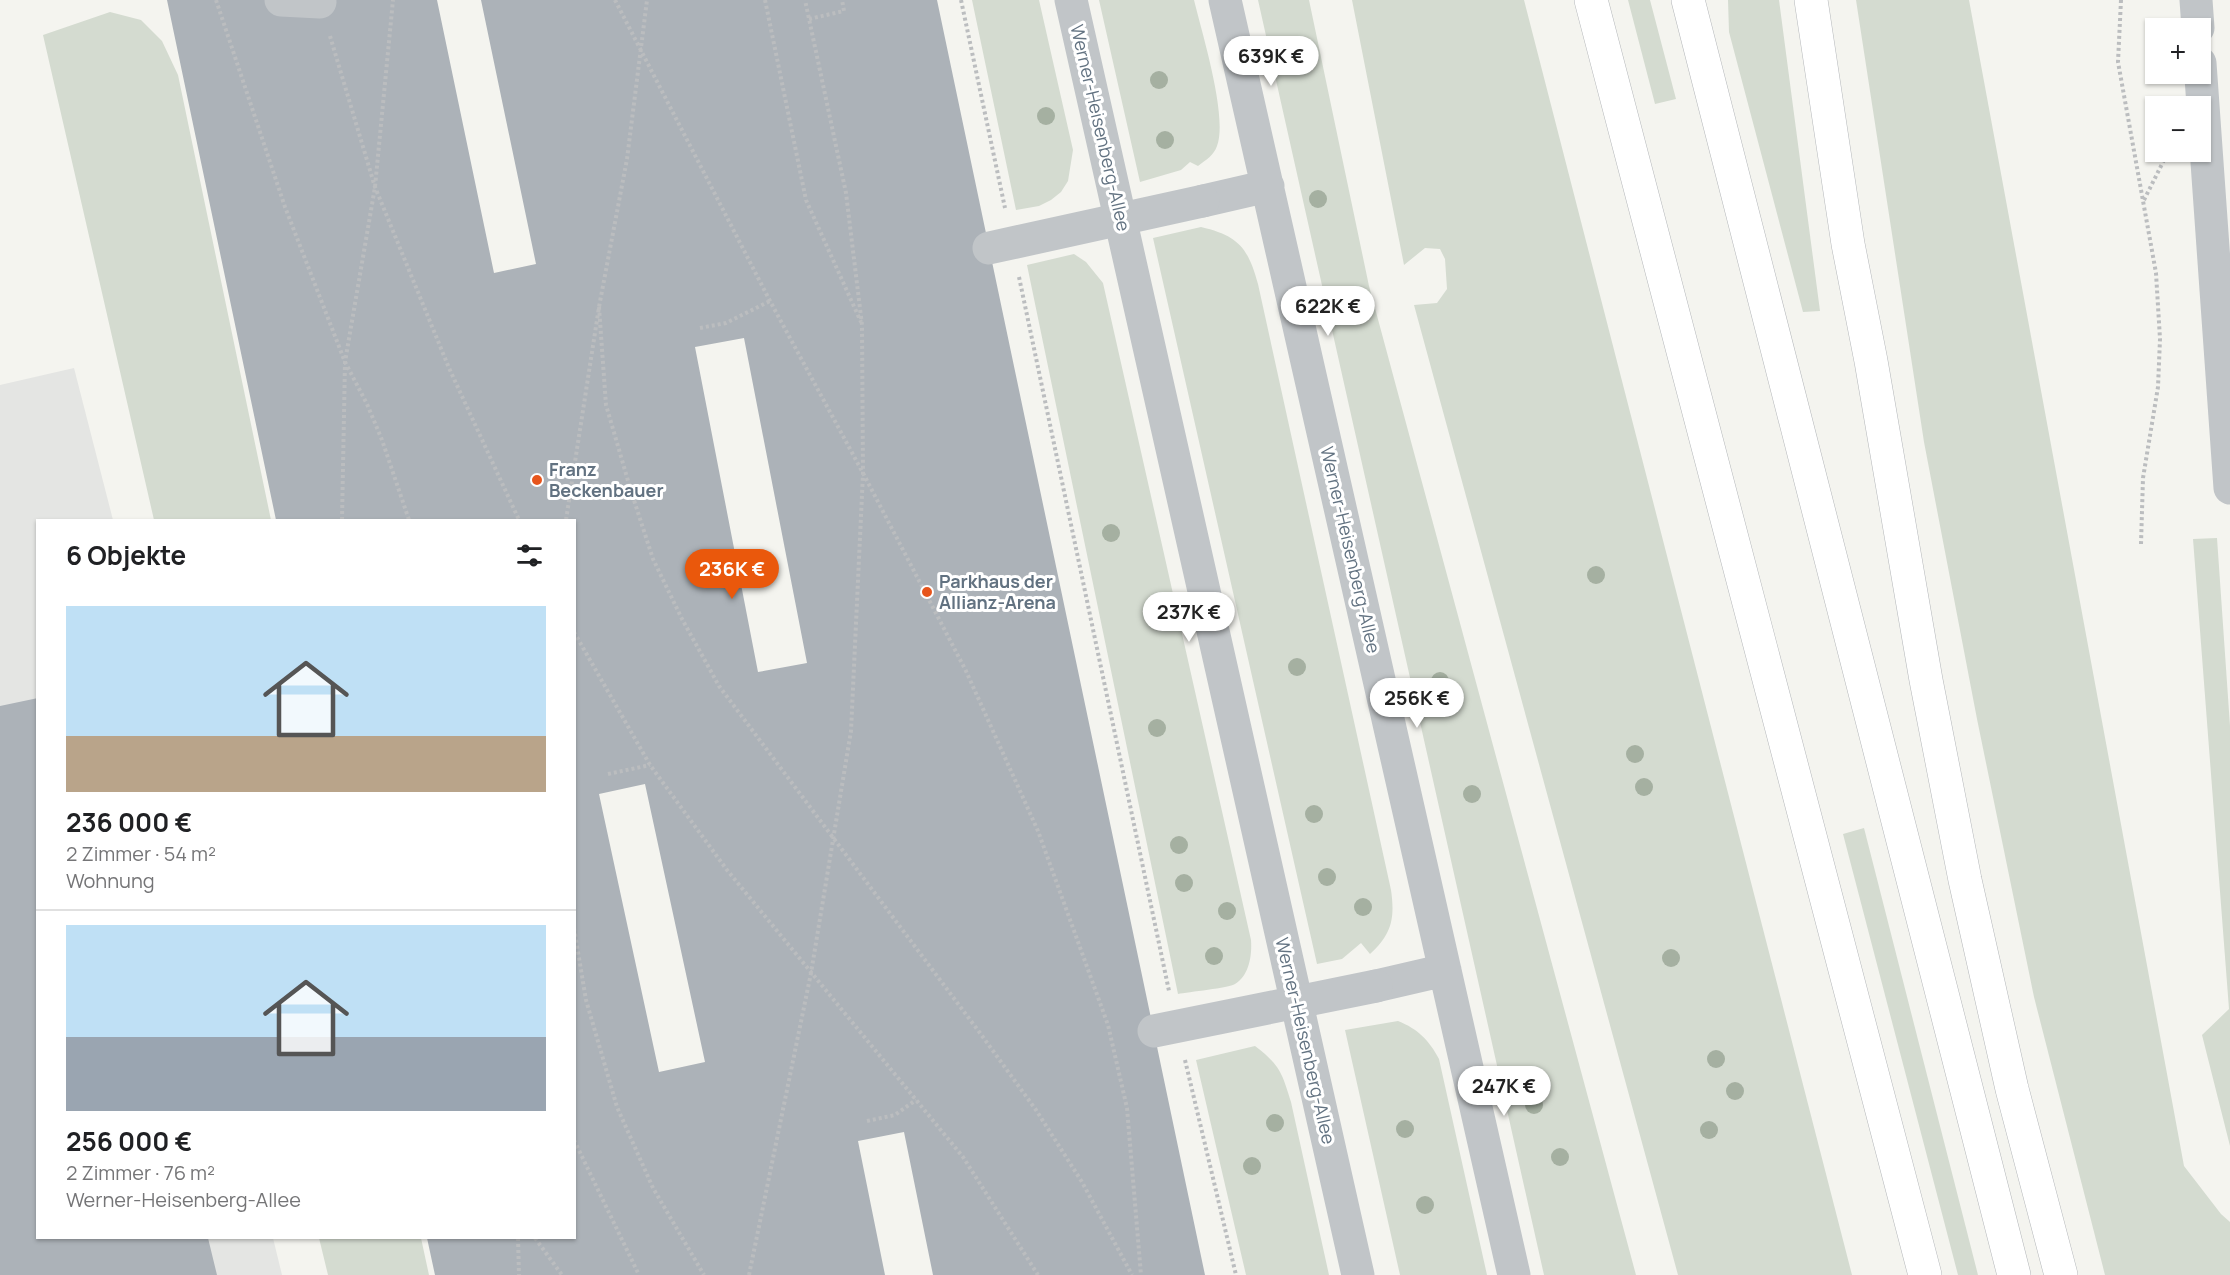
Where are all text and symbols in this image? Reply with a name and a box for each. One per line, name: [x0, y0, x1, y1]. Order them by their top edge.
map controls: [2145, 18, 2211, 162]
button: +: [2145, 18, 2211, 84]
street label: Werner-Heisenberg-Allee: [1066, 22, 1136, 233]
pin: 639K €: [1222, 36, 1320, 87]
text: 639K €: [1238, 42, 1304, 69]
button: −: [2145, 96, 2211, 162]
pin: 622K €: [1279, 286, 1377, 337]
text: 622K €: [1295, 292, 1361, 319]
street label: Werner-Heisenberg-Allee: [1316, 444, 1386, 655]
place label: Franz Beckenbauer: [549, 457, 664, 502]
marker: Franz Beckenbauer: [530, 473, 544, 487]
text: 6 Objekte: [66, 537, 186, 573]
icon: filters: [513, 539, 546, 572]
pin: 236K €: [683, 549, 781, 600]
text: 236K €: [699, 555, 765, 582]
place label: Parkhaus der Allianz-Arena: [939, 569, 1056, 614]
marker: Parkhaus der Allianz-Arena: [920, 585, 934, 599]
pin: 237K €: [1140, 592, 1238, 643]
text: 237K €: [1157, 598, 1221, 625]
icon: home: [252, 645, 360, 753]
pin: 256K €: [1368, 678, 1466, 729]
text: 256K €: [1384, 684, 1450, 711]
text: 236 000 €: [66, 804, 192, 840]
text: 2 Zimmer · 54 m²: [66, 840, 216, 867]
text: Wohnung: [66, 867, 155, 894]
street label: Werner-Heisenberg-Allee: [1271, 935, 1341, 1146]
icon: home: [252, 964, 360, 1072]
pin: 247K €: [1455, 1066, 1553, 1117]
text: 247K €: [1472, 1072, 1536, 1099]
text: 256 000 €: [66, 1123, 192, 1159]
text: 2 Zimmer · 76 m²: [66, 1159, 215, 1186]
text: Werner-Heisenberg-Allee: [66, 1186, 301, 1213]

